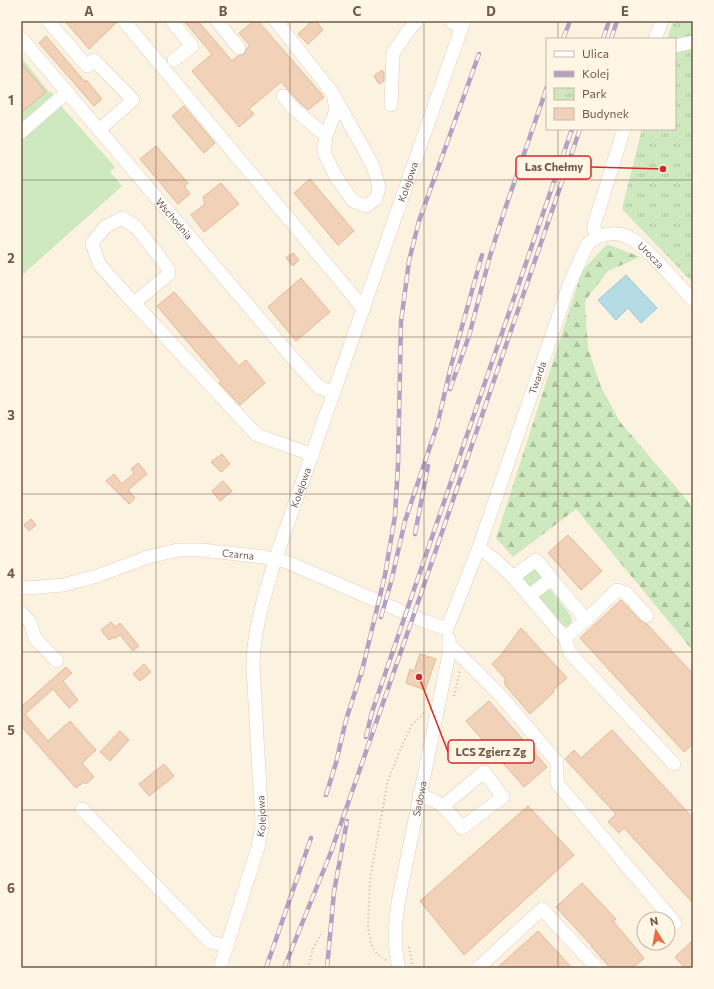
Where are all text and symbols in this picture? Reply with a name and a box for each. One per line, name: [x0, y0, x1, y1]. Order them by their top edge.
text: A: [84, 3, 94, 19]
text: B: [219, 3, 228, 19]
text: C: [353, 3, 362, 19]
text: D: [486, 3, 496, 19]
text: E: [621, 3, 629, 19]
legend: [546, 38, 676, 130]
text: Ulica: [582, 46, 609, 60]
text: Kolej: [582, 66, 609, 80]
text: Park: [582, 86, 608, 100]
text: 1: [8, 92, 14, 108]
text: Budynek: [582, 106, 630, 120]
callout: Las Chełmy: [516, 156, 591, 179]
street label: Kolejowa: [395, 160, 420, 203]
text: Las Chełmy: [525, 160, 583, 173]
street label: Wschodnia: [154, 196, 195, 242]
street label: Urocza: [635, 239, 667, 271]
text: 2: [7, 250, 15, 266]
street label: Twarda: [526, 360, 548, 396]
text: 3: [7, 407, 15, 423]
street label: Kolejowa: [288, 466, 313, 509]
street label: Czarna: [222, 546, 255, 562]
text: 4: [7, 565, 15, 581]
text: 5: [7, 722, 15, 738]
callout: LCS Zgierz Zg: [448, 740, 534, 763]
text: LCS Zgierz Zg: [456, 745, 526, 758]
street label: Sadowa: [410, 780, 429, 817]
street label: Kolejowa: [254, 795, 268, 838]
text: 6: [7, 880, 15, 896]
north arrow: [636, 911, 676, 951]
text: N: [649, 914, 659, 928]

